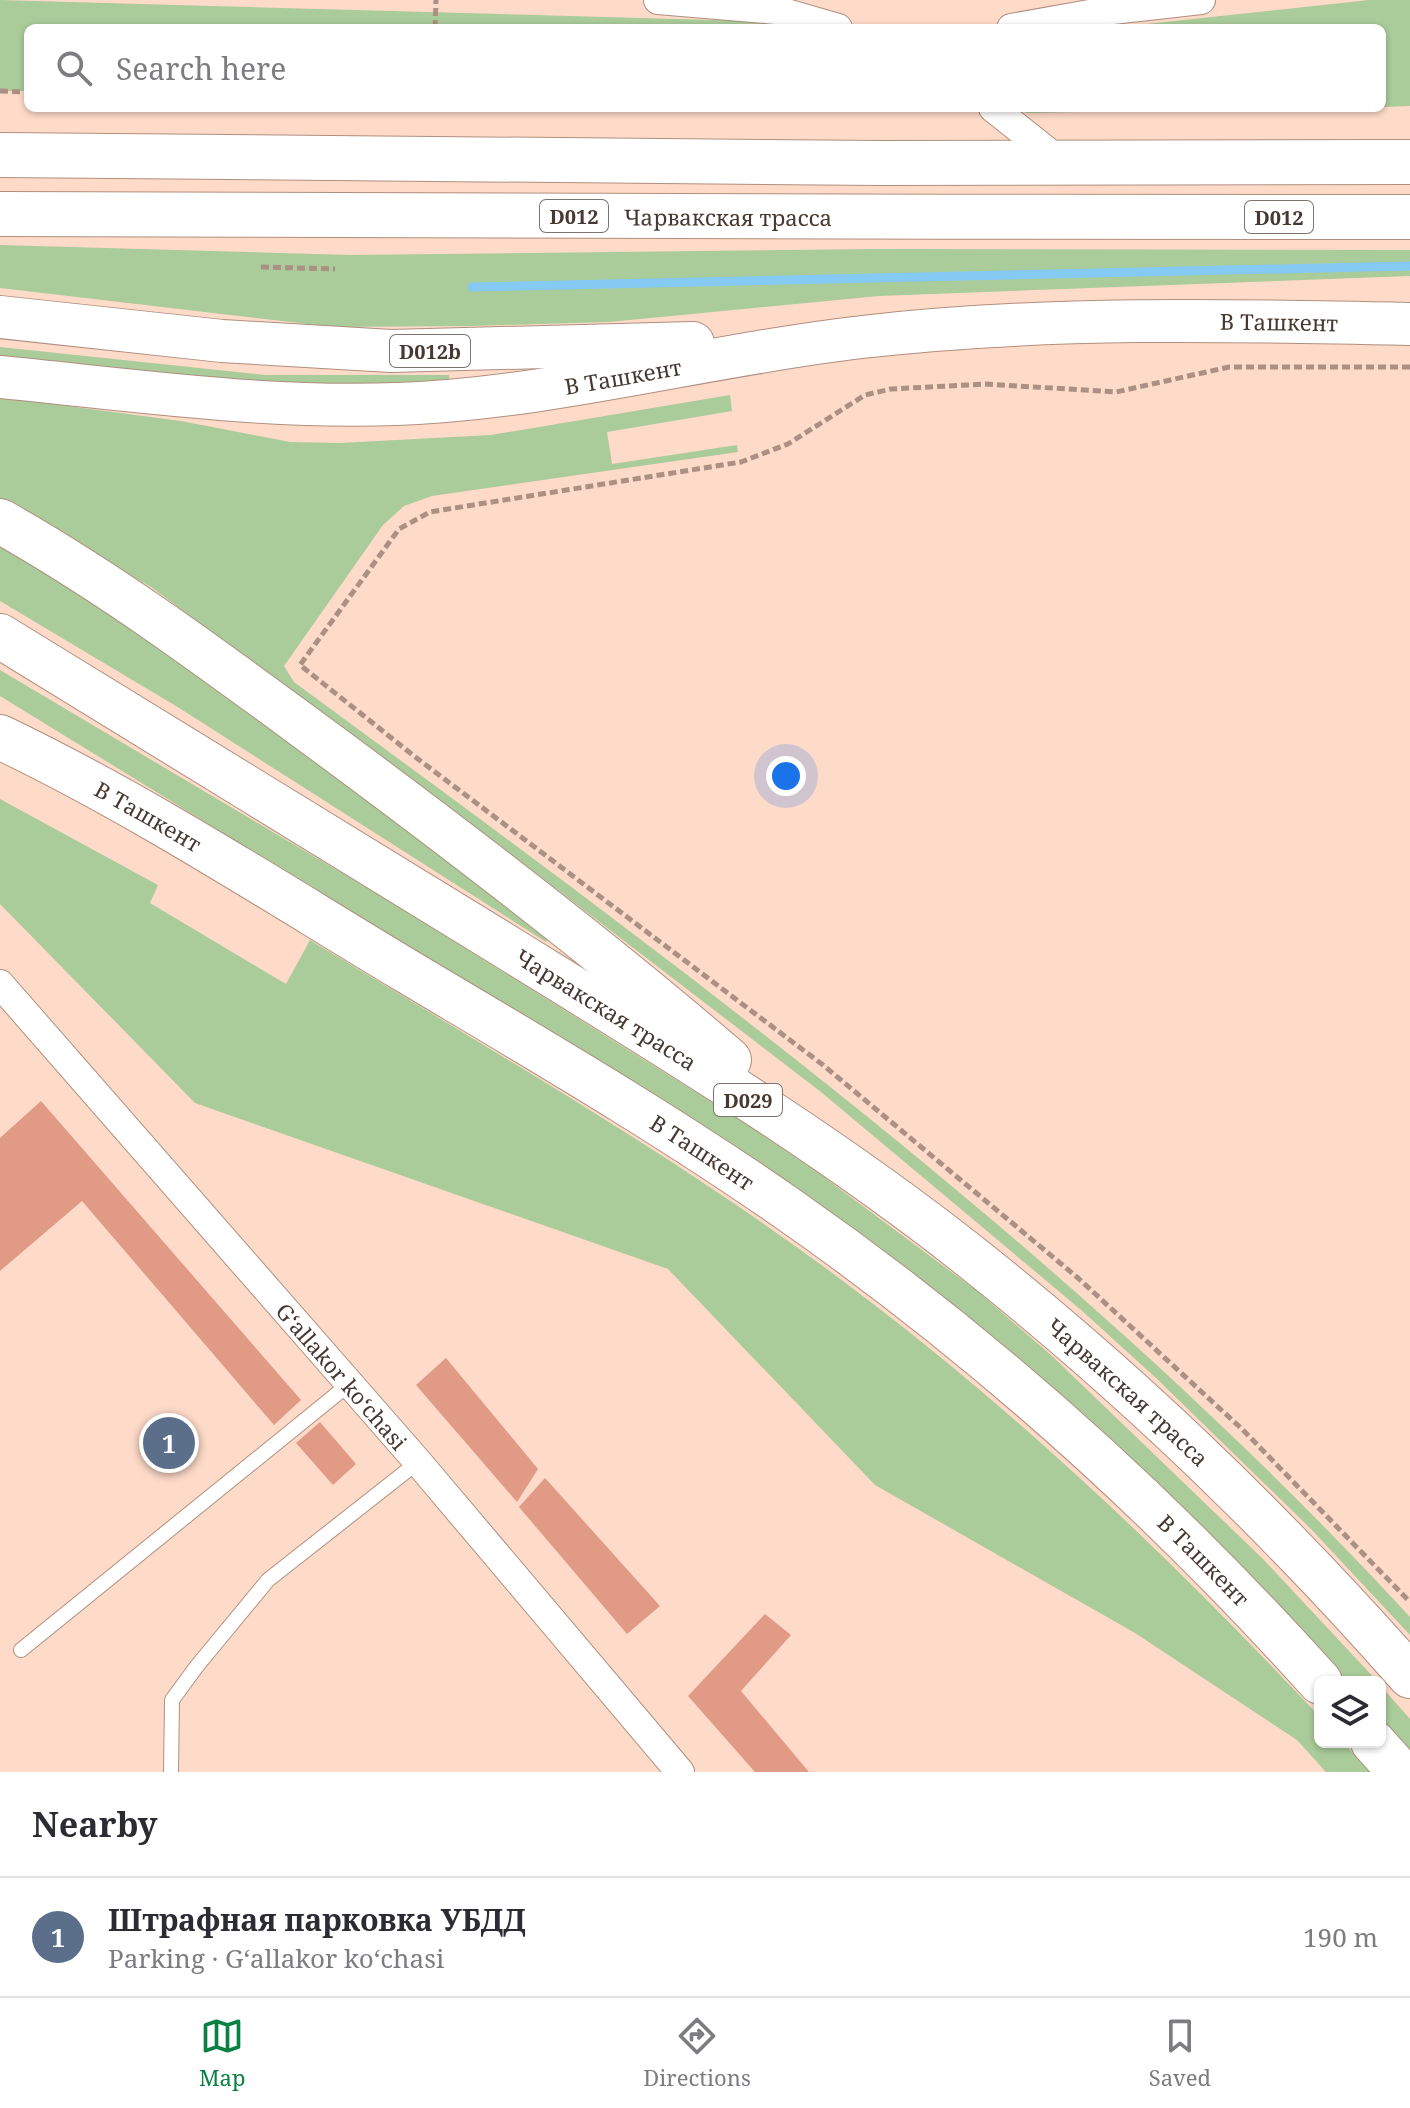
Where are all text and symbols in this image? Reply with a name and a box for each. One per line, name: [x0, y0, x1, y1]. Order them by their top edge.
search box: [24, 24, 1386, 112]
icon: search: [52, 46, 96, 90]
text: Search here: [116, 48, 286, 89]
road number: D012: [540, 200, 608, 232]
road number: D012: [1245, 201, 1313, 233]
street label: Чарвакская трасса: [624, 202, 832, 232]
street label: В Ташкент: [1220, 306, 1339, 337]
road number: D012b: [390, 335, 470, 367]
street label: В Ташкент: [562, 351, 684, 401]
your location: [766, 756, 806, 796]
street label: В Ташкент: [90, 774, 208, 858]
street label: Чарвакская трасса: [510, 941, 703, 1077]
road number: D029: [714, 1084, 782, 1116]
street label: В Ташкент: [645, 1107, 761, 1197]
street label: Gʻallakor koʻchasi: [270, 1296, 414, 1456]
street label: Чарвакская трасса: [1041, 1311, 1215, 1472]
pin: 1: [143, 1413, 195, 1473]
street label: В Ташкент: [1152, 1507, 1257, 1613]
map controls: [1314, 1676, 1386, 1748]
button: layers: [1314, 1676, 1386, 1748]
text: Nearby: [32, 1801, 158, 1847]
text: Штрафная парковка УБДД: [108, 1899, 526, 1940]
text: 1: [51, 1919, 65, 1955]
text: 190 m: [1303, 1919, 1378, 1955]
text: Parking · Gʻallakor koʻchasi: [108, 1940, 444, 1976]
tab: Map: [199, 2014, 245, 2092]
tab: Directions: [643, 2014, 751, 2092]
tab: Saved: [1149, 2014, 1211, 2092]

